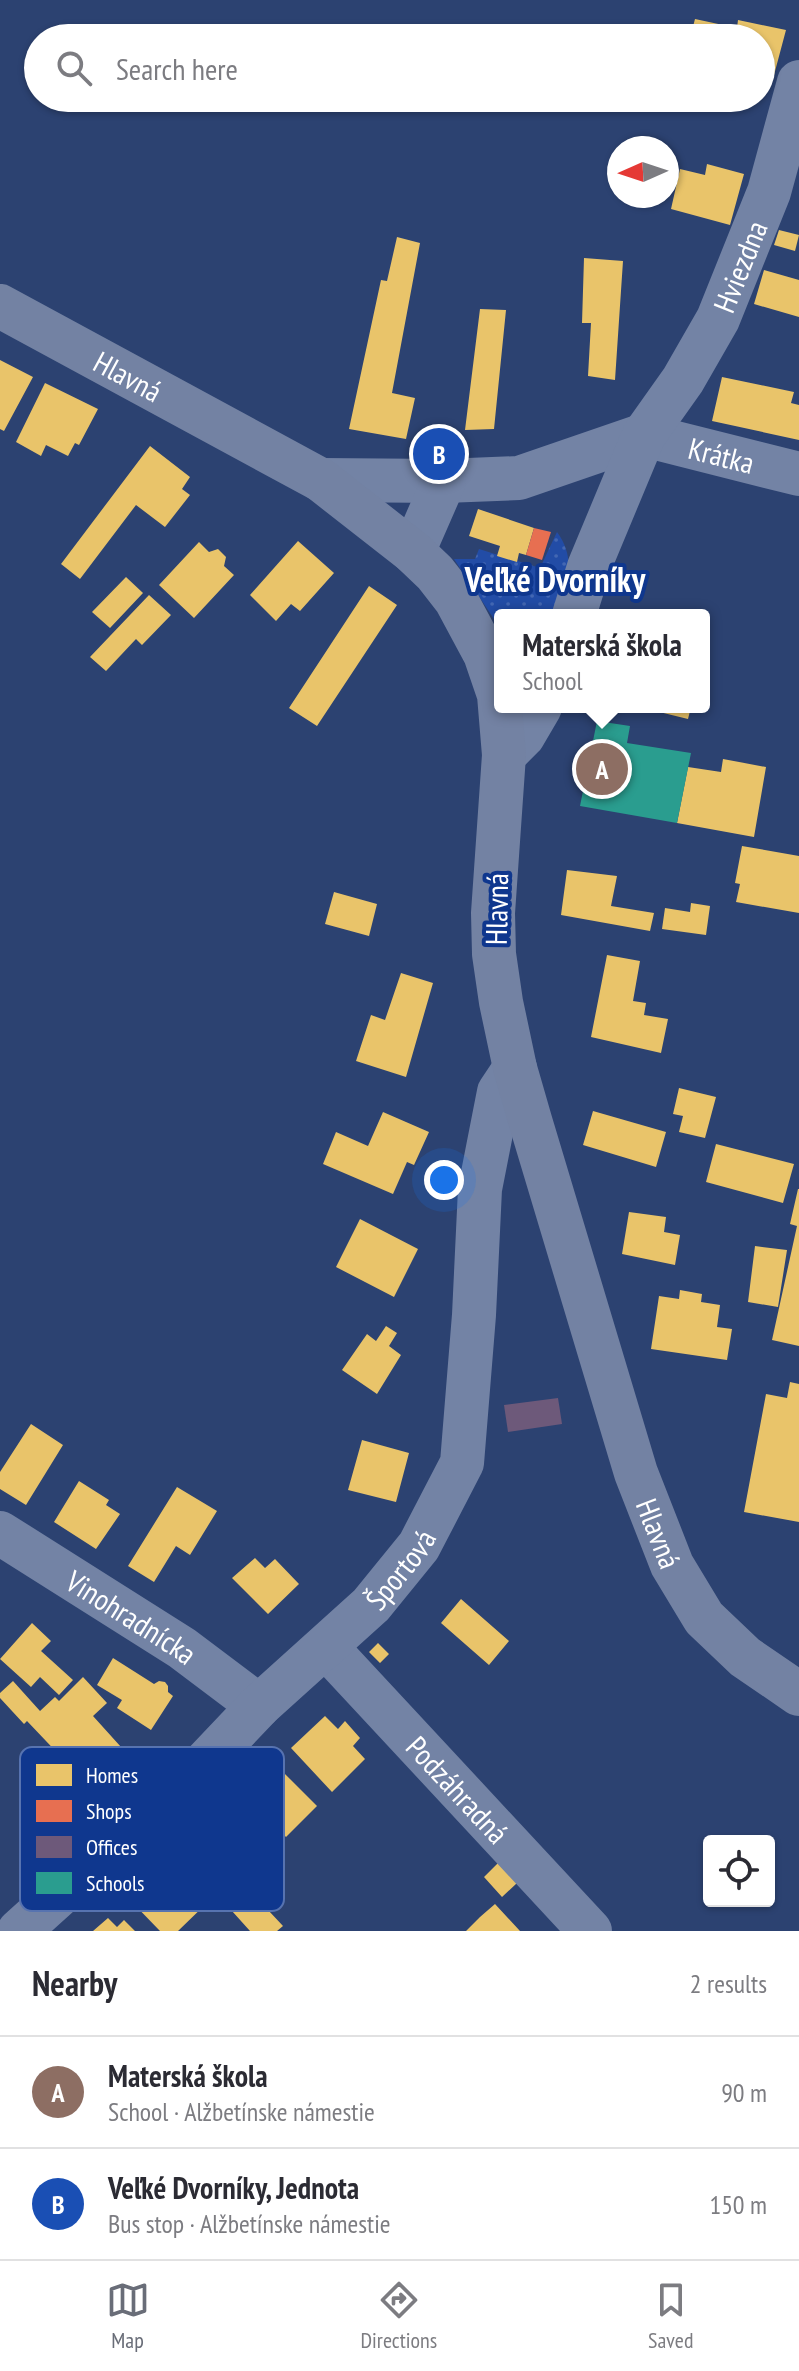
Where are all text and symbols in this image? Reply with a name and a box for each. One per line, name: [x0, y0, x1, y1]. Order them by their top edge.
search box: [24, 24, 775, 112]
icon: search: [52, 46, 96, 90]
text: Search here: [116, 49, 238, 88]
north arrow: [607, 136, 679, 208]
street label: Hviezdna: [703, 215, 775, 318]
street label: Hlavná: [87, 341, 169, 410]
pin: B: [413, 424, 465, 484]
street label: Krátka: [685, 428, 758, 482]
district label: Veľké Dvorníky: [464, 557, 646, 601]
popup: [494, 609, 710, 713]
text: Materská škola: [522, 625, 682, 664]
text: School: [522, 664, 583, 697]
pin: A: [576, 739, 628, 799]
street label: Hlavná: [476, 873, 516, 945]
your location: [424, 1160, 464, 1200]
street label: Hlavná: [628, 1493, 691, 1574]
street label: Športová: [356, 1523, 444, 1617]
street label: Vinohradnícka: [58, 1560, 205, 1672]
street label: Podzáhradná: [399, 1727, 518, 1851]
legend: [20, 1747, 284, 1911]
text: Homes: [86, 1761, 138, 1789]
text: Shops: [86, 1797, 132, 1825]
text: Offices: [86, 1833, 137, 1861]
map controls: [703, 1835, 775, 1907]
button: locate: [703, 1835, 775, 1907]
text: Schools: [86, 1869, 145, 1897]
text: Nearby: [32, 1961, 117, 2005]
text: 2 results: [690, 1967, 767, 2000]
text: Materská škola: [108, 2056, 268, 2095]
text: A: [51, 2076, 65, 2109]
text: 90 m: [721, 2076, 767, 2109]
text: School · Alžbetínske námestie: [108, 2095, 375, 2128]
text: Veľké Dvorníky, Jednota: [108, 2168, 359, 2207]
text: B: [52, 2188, 64, 2221]
text: 150 m: [709, 2188, 767, 2221]
text: Bus stop · Alžbetínske námestie: [108, 2207, 391, 2240]
tab: Map: [106, 2278, 150, 2354]
tab: Directions: [361, 2278, 437, 2354]
tab: Saved: [648, 2278, 693, 2354]

